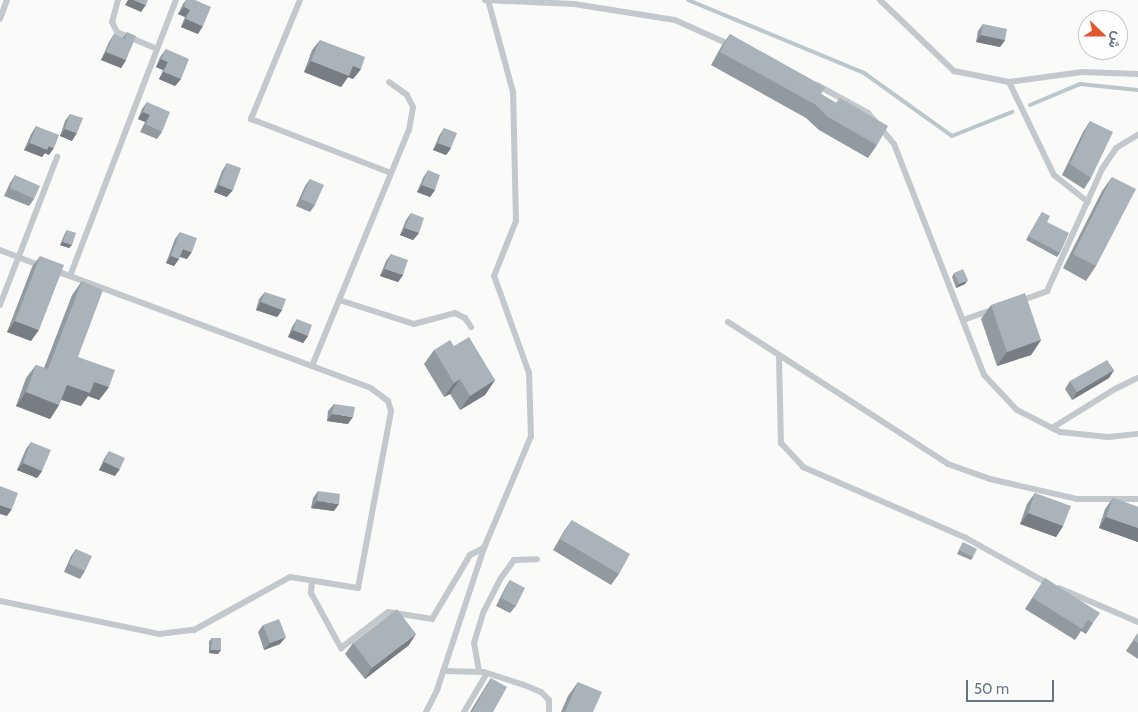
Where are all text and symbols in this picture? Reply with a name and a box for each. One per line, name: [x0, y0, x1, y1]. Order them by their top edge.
north arrow: [1078, 10, 1128, 60]
text: ش: [1104, 29, 1127, 51]
scale bar: [968, 670, 1056, 702]
text: 50 m: [974, 680, 1009, 698]

